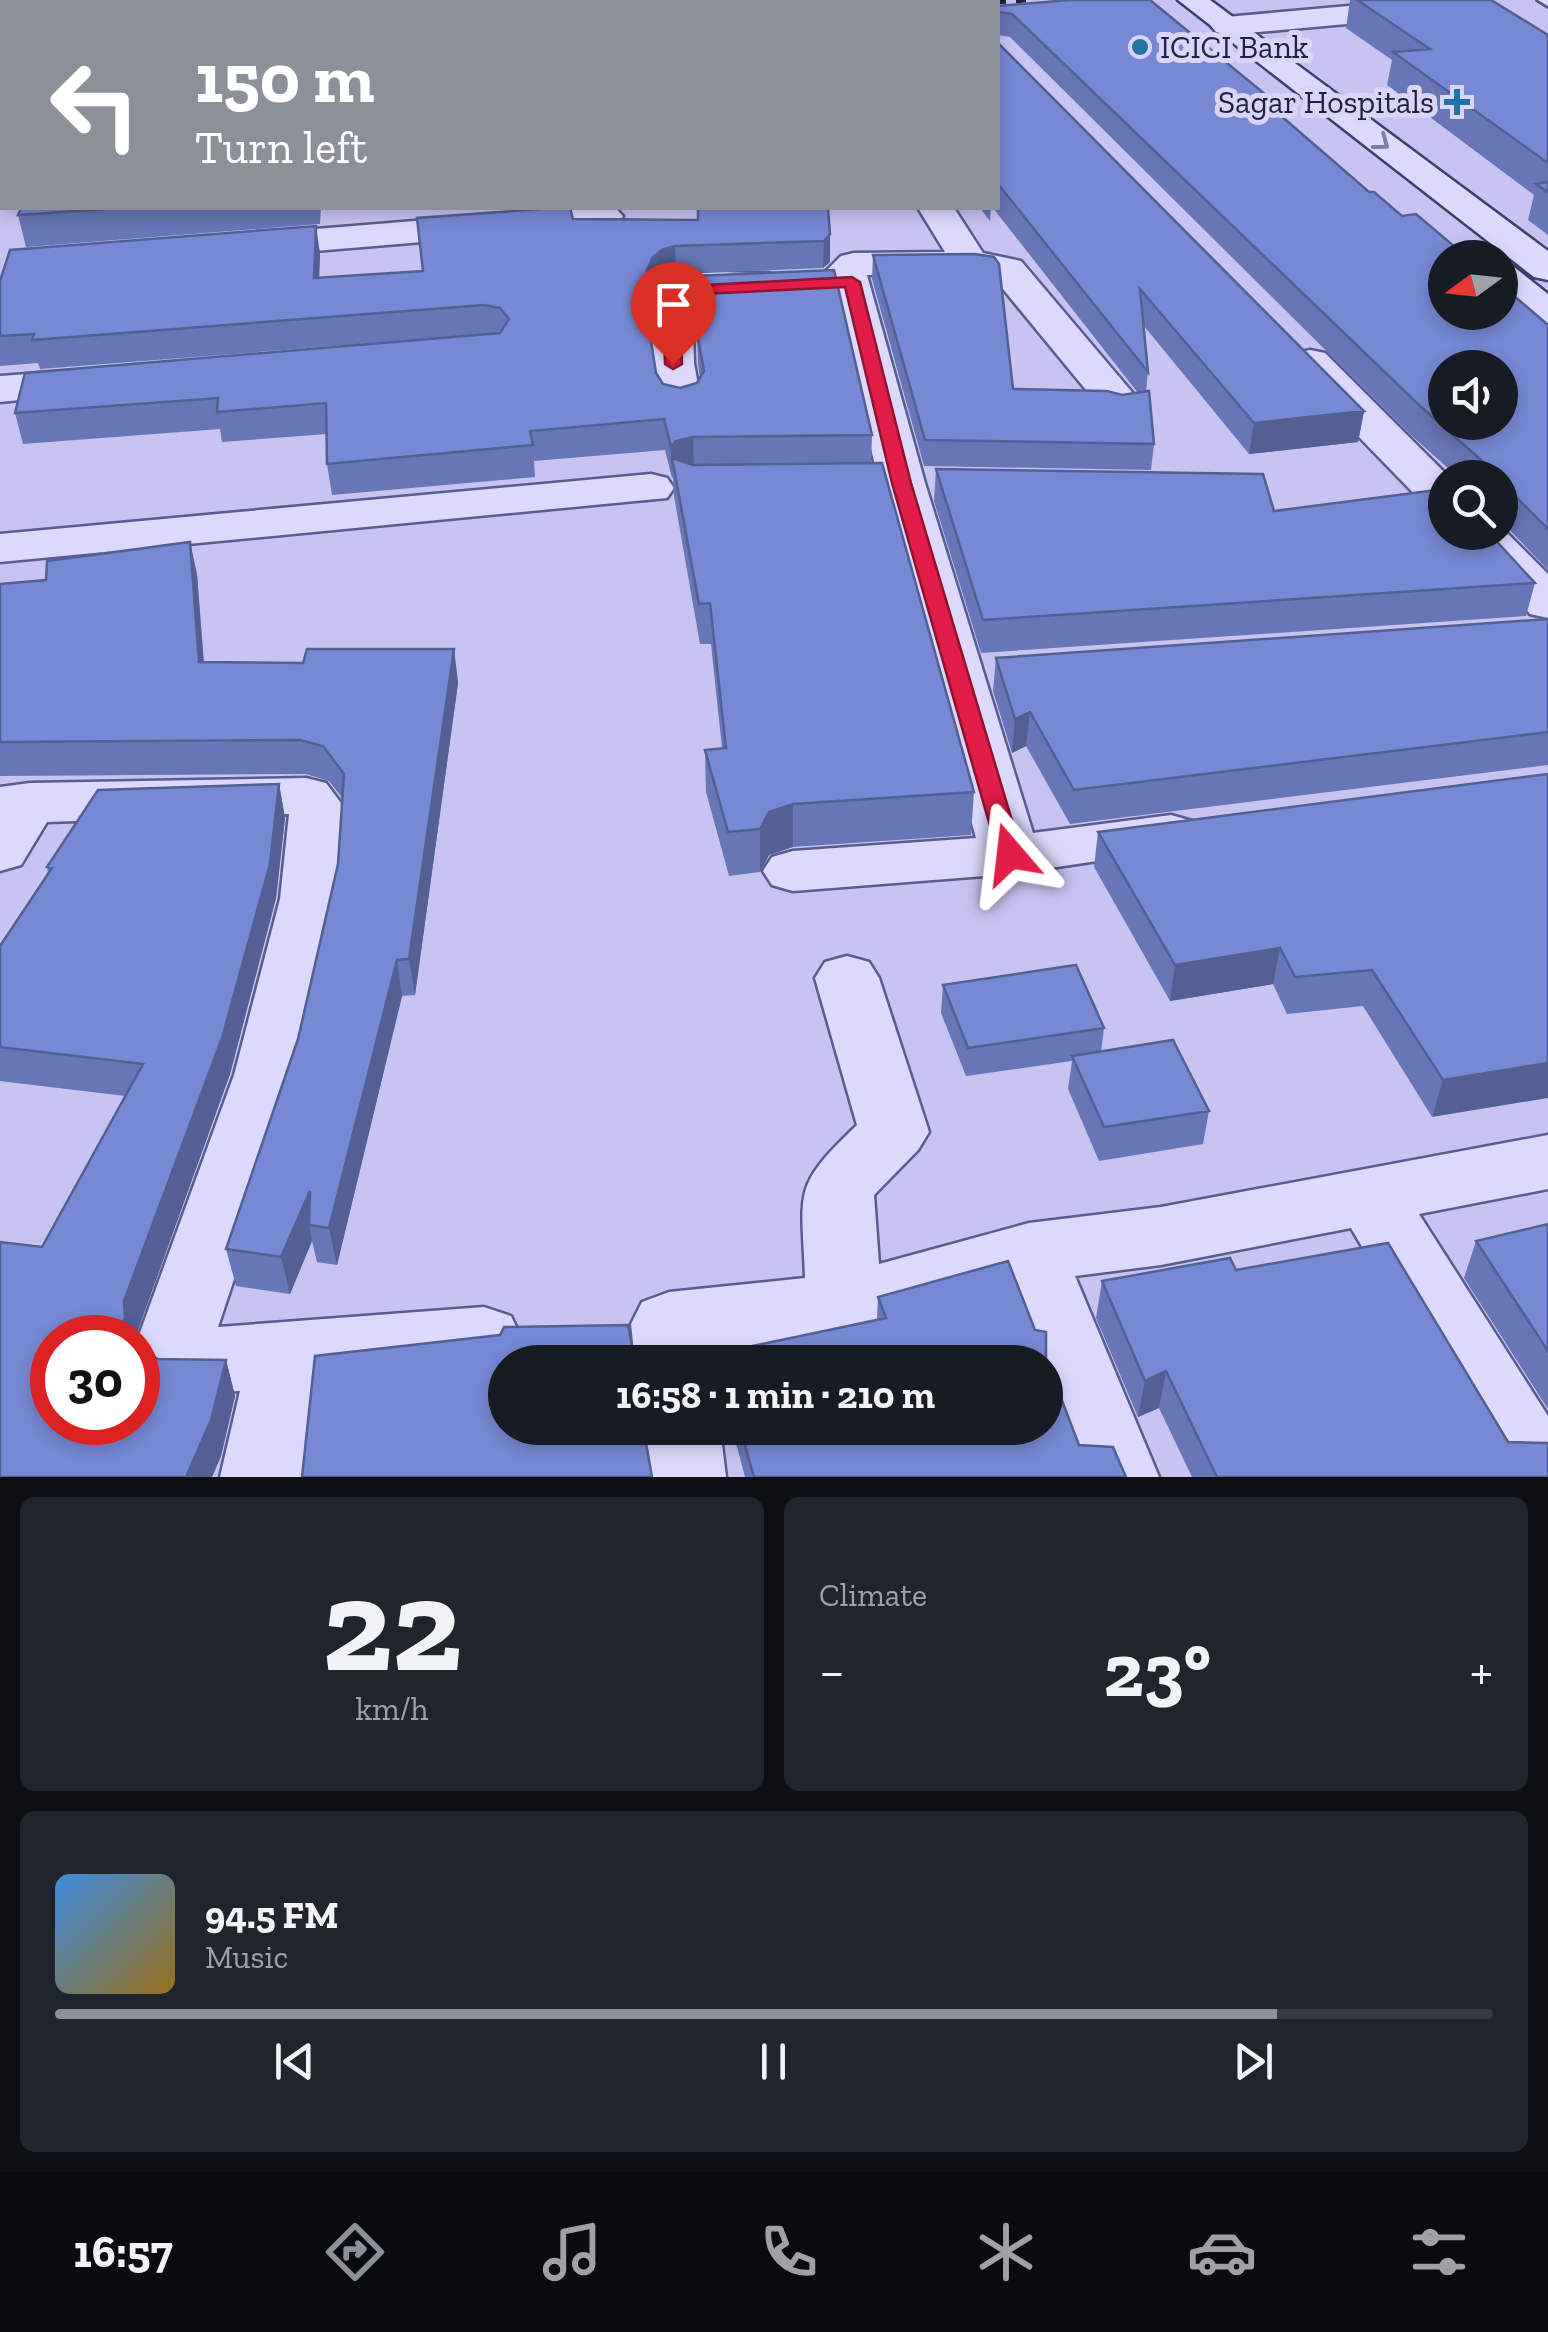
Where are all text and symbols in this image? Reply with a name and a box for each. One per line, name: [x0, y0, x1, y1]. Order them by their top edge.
place label: ICICI Bank: [1160, 28, 1309, 66]
text: 150 m: [195, 36, 375, 120]
marker: ICICI Bank: [1129, 36, 1151, 58]
icon: left: [30, 40, 160, 170]
place label: Sagar Hospitals: [1218, 83, 1434, 121]
marker: Sagar Hospitals: [1444, 89, 1470, 115]
text: Turn left: [195, 121, 367, 175]
one-way arrow: [1370, 132, 1388, 149]
north arrow: [1428, 240, 1518, 330]
map controls: [1428, 240, 1518, 550]
pin: [631, 262, 716, 365]
icon: arrive: [646, 277, 701, 332]
button: sound: [1428, 350, 1518, 440]
button: search: [1428, 460, 1518, 550]
position arrow: [958, 802, 1062, 906]
speed limit sign: 30: [30, 1315, 160, 1445]
text: 16:58 · 1 min · 210 m: [616, 1372, 935, 1418]
text: 22: [322, 1547, 462, 1703]
text: Climate: [819, 1576, 927, 1614]
text: 23°: [1104, 1625, 1211, 1715]
text: −: [819, 1638, 845, 1704]
text: +: [1470, 1638, 1493, 1704]
text: km/h: [355, 1690, 429, 1728]
text: 94.5 FM: [205, 1892, 338, 1938]
text: Music: [205, 1938, 288, 1976]
icon: previous: [267, 2034, 322, 2089]
icon: pause: [746, 2034, 801, 2089]
icon: next: [1226, 2034, 1281, 2089]
icon: directions: [320, 2217, 390, 2287]
icon: music: [537, 2217, 607, 2287]
icon: phone: [754, 2217, 824, 2287]
icon: climate: [971, 2217, 1041, 2287]
icon: car: [1187, 2217, 1257, 2287]
icon: filters: [1404, 2217, 1474, 2287]
text: 16:57: [73, 2225, 173, 2279]

